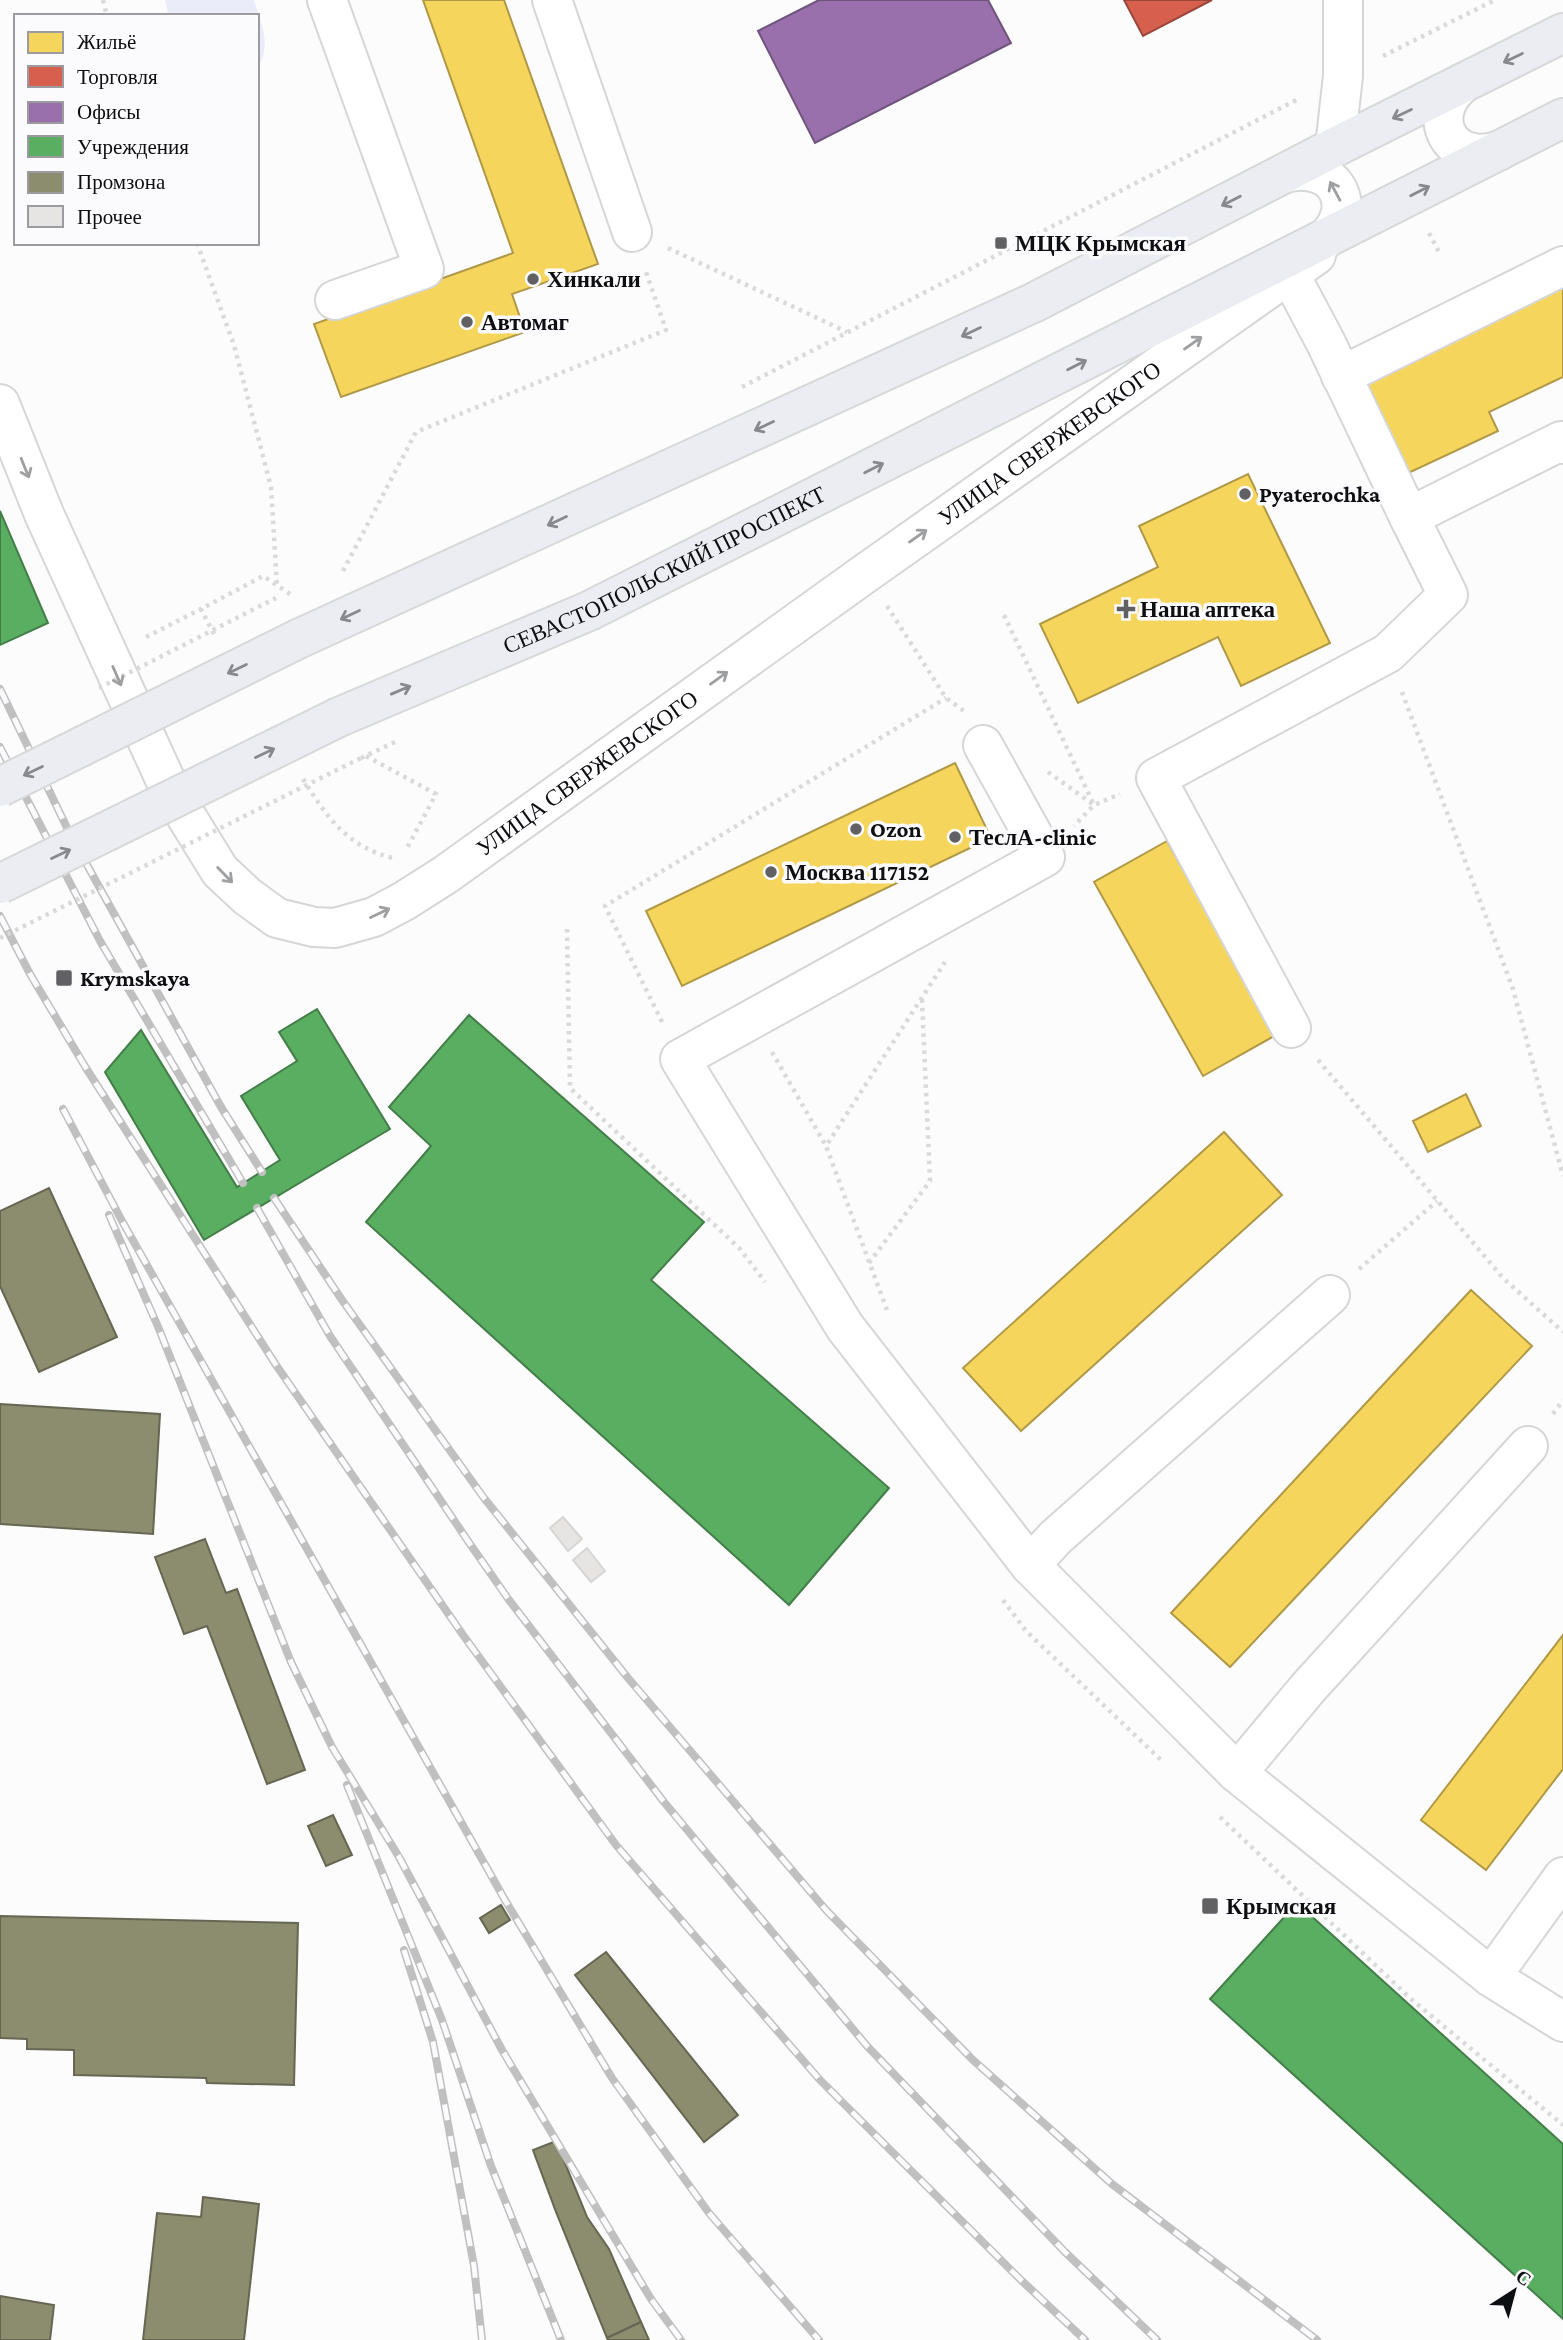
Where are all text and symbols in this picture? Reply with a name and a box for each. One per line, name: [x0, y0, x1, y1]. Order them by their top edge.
legend: [14, 14, 259, 245]
text: Жильё: [77, 30, 136, 54]
one-way arrow: [1503, 52, 1524, 66]
text: Торговля: [77, 65, 158, 89]
text: Офисы: [77, 100, 140, 124]
one-way arrow: [1392, 107, 1413, 121]
text: Учреждения: [77, 135, 189, 159]
text: Промзона: [77, 170, 166, 194]
one-way arrow: [1328, 181, 1342, 201]
one-way arrow: [1409, 184, 1430, 197]
one-way arrow: [1221, 195, 1242, 208]
text: Прочее: [77, 205, 142, 229]
place label: МЦК Крымская: [1015, 230, 1186, 256]
marker: МЦК Крымская: [993, 235, 1009, 251]
place label: Хинкали: [547, 266, 641, 292]
marker: Хинкали: [525, 271, 541, 287]
place label: Автомаг: [481, 309, 569, 335]
marker: Автомаг: [459, 314, 475, 330]
one-way arrow: [960, 326, 982, 339]
one-way arrow: [1183, 336, 1202, 350]
street label: УЛИЦА СВЕРЖЕВСКОГО: [933, 356, 1166, 531]
one-way arrow: [1066, 358, 1087, 372]
one-way arrow: [753, 420, 775, 433]
one-way arrow: [20, 456, 33, 478]
one-way arrow: [863, 461, 884, 475]
street label: СЕВАСТОПОЛЬСКИЙ ПРОСПЕКТ: [499, 481, 830, 659]
place label: Pyaterochka: [1259, 481, 1381, 507]
marker: Pyaterochka: [1237, 486, 1253, 502]
one-way arrow: [547, 515, 568, 528]
one-way arrow: [908, 529, 928, 543]
place label: Наша аптека: [1140, 596, 1276, 622]
marker: Наша аптека: [1118, 601, 1134, 617]
one-way arrow: [340, 609, 361, 622]
one-way arrow: [227, 663, 247, 677]
one-way arrow: [112, 665, 125, 686]
one-way arrow: [709, 671, 728, 685]
one-way arrow: [390, 683, 412, 696]
street label: УЛИЦА СВЕРЖЕВСКОГО: [471, 685, 703, 861]
one-way arrow: [254, 746, 275, 759]
one-way arrow: [23, 764, 44, 778]
place label: Ozon: [870, 816, 922, 842]
marker: Ozon: [848, 821, 864, 837]
place label: ТеслА-clinic: [969, 824, 1097, 850]
marker: ТеслА-clinic: [947, 829, 963, 845]
one-way arrow: [50, 847, 71, 860]
place label: Москва 117152: [785, 859, 930, 885]
marker: Москва 117152: [763, 864, 779, 880]
one-way arrow: [217, 866, 234, 883]
one-way arrow: [369, 906, 390, 919]
place label: Krymskaya: [80, 965, 191, 991]
marker: Krymskaya: [54, 968, 74, 988]
place label: Крымская: [1226, 1893, 1336, 1919]
marker: Крымская: [1200, 1896, 1220, 1916]
north arrow: [1479, 2256, 1549, 2326]
text: С: [1512, 2265, 1535, 2290]

